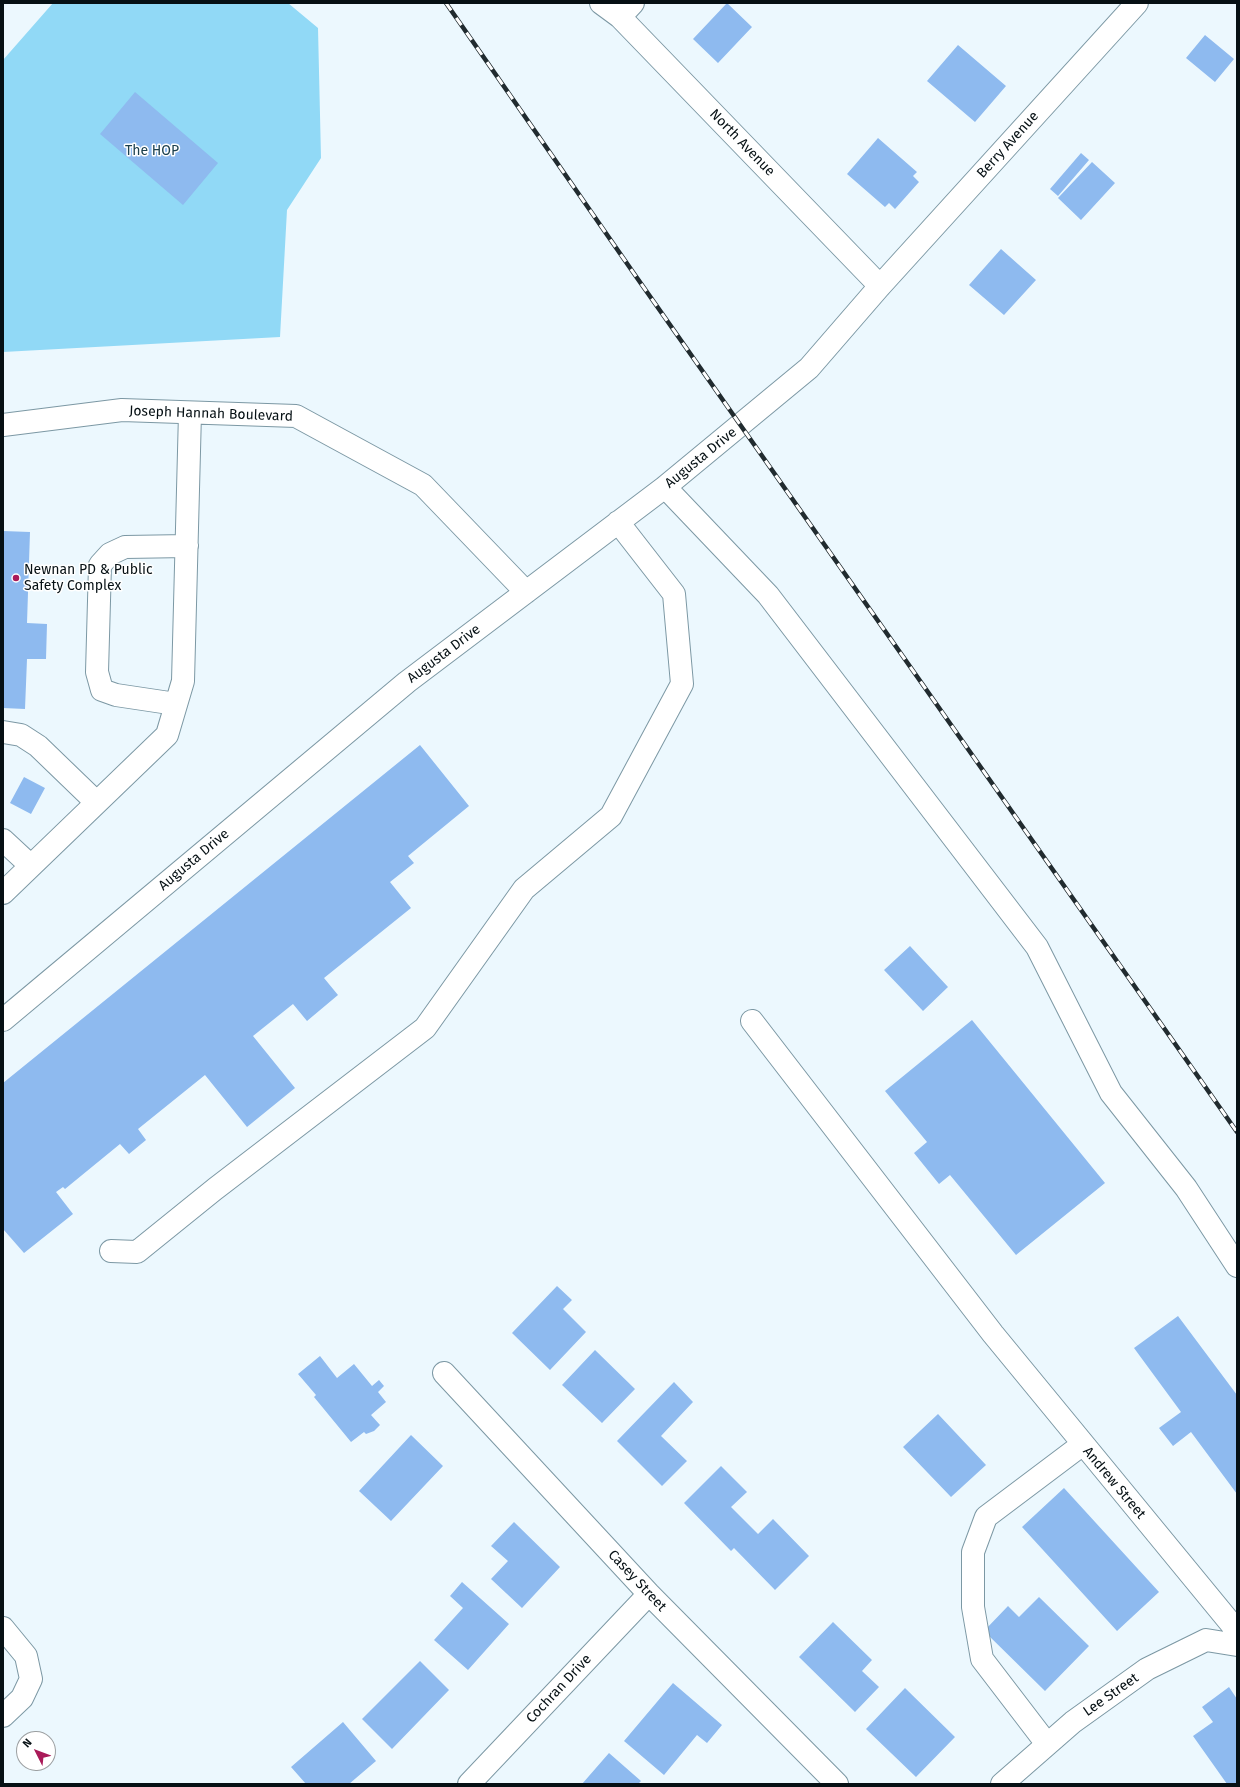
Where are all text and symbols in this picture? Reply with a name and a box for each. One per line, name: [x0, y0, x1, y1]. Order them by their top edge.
street label: North Avenue: [706, 106, 778, 180]
street label: Berry Avenue: [974, 108, 1042, 182]
park label: The HOP: [125, 143, 179, 159]
street label: Joseph Hannah Boulevard: [129, 403, 293, 425]
street label: Augusta Drive: [662, 424, 740, 492]
place label: Newnan PD & Public Safety Complex: [24, 562, 153, 594]
marker: Newnan PD & Public Safety Complex: [11, 573, 21, 583]
street label: Augusta Drive: [404, 621, 484, 687]
street label: Augusta Drive: [155, 826, 233, 894]
street label: Andrew Street: [1079, 1444, 1149, 1522]
street label: Casey Street: [604, 1547, 670, 1615]
street label: Cochran Drive: [523, 1651, 595, 1727]
street label: Lee Street: [1080, 1670, 1142, 1720]
north arrow: [16, 1731, 56, 1771]
text: N: [20, 1736, 35, 1750]

